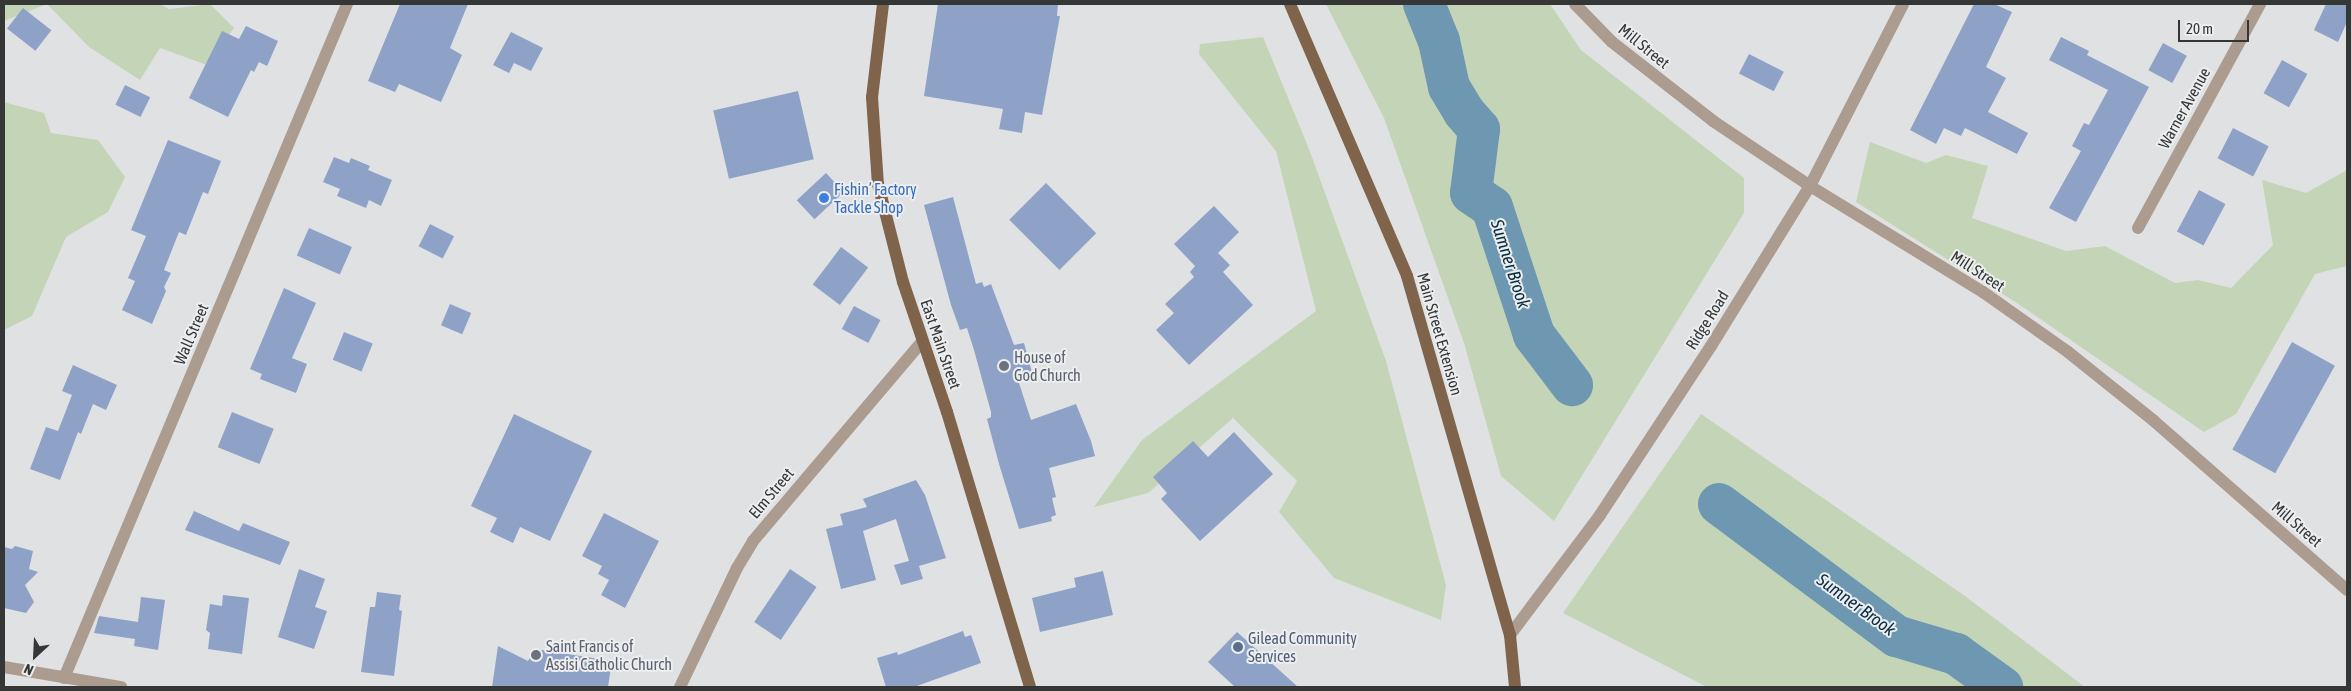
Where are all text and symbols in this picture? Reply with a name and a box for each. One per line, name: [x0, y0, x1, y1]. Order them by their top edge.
scale bar: [2181, 10, 2252, 42]
street label: Mill Street: [1615, 20, 1673, 72]
text: 20 m: [2186, 20, 2213, 37]
street label: Warner Avenue: [2154, 64, 2214, 152]
place label: Fishin’ Factory Tackle Shop: [834, 179, 917, 217]
marker: Fishin’ Factory Tackle Shop: [818, 192, 830, 204]
water label: Sumner Brook: [1486, 217, 1534, 311]
street label: Mill Street: [1948, 247, 2008, 295]
street label: Main Street Extension: [1413, 271, 1467, 397]
street label: Ridge Road: [1681, 287, 1733, 353]
street label: East Main Street: [917, 297, 965, 391]
street label: Wall Street: [170, 301, 212, 367]
place label: House of God Church: [1014, 347, 1081, 385]
marker: House of God Church: [998, 360, 1010, 372]
street label: Elm Street: [744, 464, 798, 522]
street label: Mill Street: [2268, 497, 2326, 551]
water label: Sumner Brook: [1812, 569, 1900, 641]
place label: Gilead Community Services: [1248, 628, 1357, 666]
north arrow: [10, 631, 60, 681]
place label: Saint Francis of Assisi Catholic Church: [546, 636, 672, 674]
marker: Gilead Community Services: [1232, 641, 1244, 653]
marker: Saint Francis of Assisi Catholic Church: [530, 649, 542, 661]
text: N: [22, 661, 36, 679]

